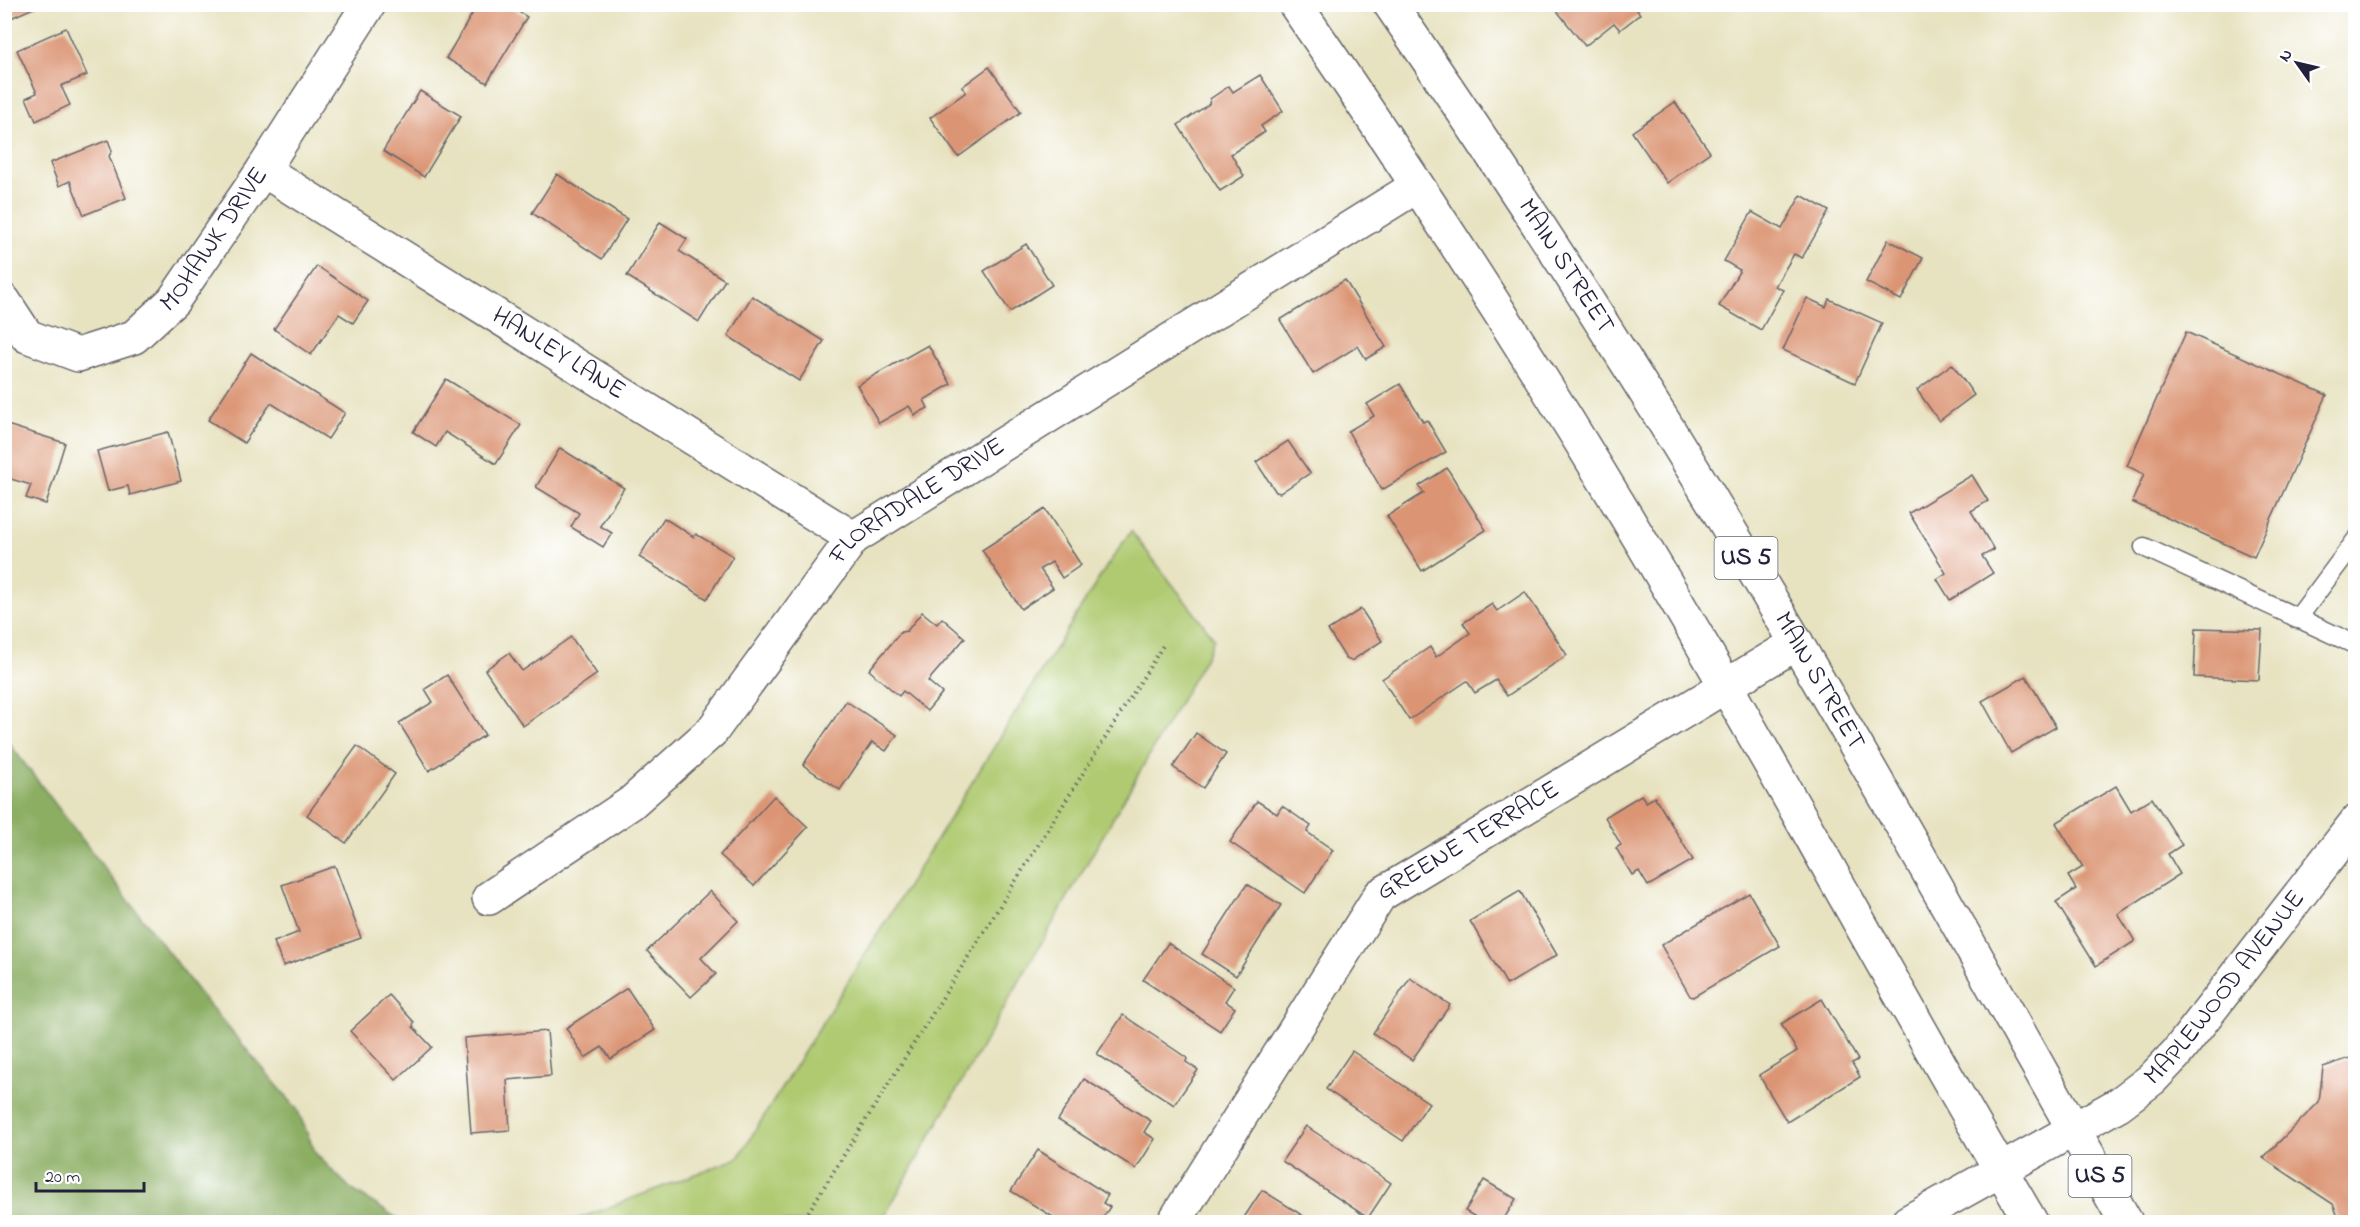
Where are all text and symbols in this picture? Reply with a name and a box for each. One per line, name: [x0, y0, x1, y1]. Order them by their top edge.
north arrow: [2267, 33, 2327, 93]
text: N: [2273, 44, 2299, 67]
street label: MOHAWK DRIVE: [152, 160, 278, 322]
street label: MAIN STREET: [1507, 192, 1623, 342]
street label: HANLEY LANE: [484, 298, 633, 410]
street label: FLORADALE DRIVE: [820, 428, 1013, 573]
road number: US 5: [1714, 537, 1778, 579]
street label: MAIN STREET: [1764, 605, 1874, 758]
street label: GREENE TERRACE: [1370, 772, 1567, 911]
street label: MAPLEWOOD AVENUE: [2136, 882, 2315, 1095]
scale bar: [36, 1155, 144, 1193]
road number: US 5: [2068, 1155, 2132, 1197]
text: 20 m: [45, 1165, 80, 1191]

